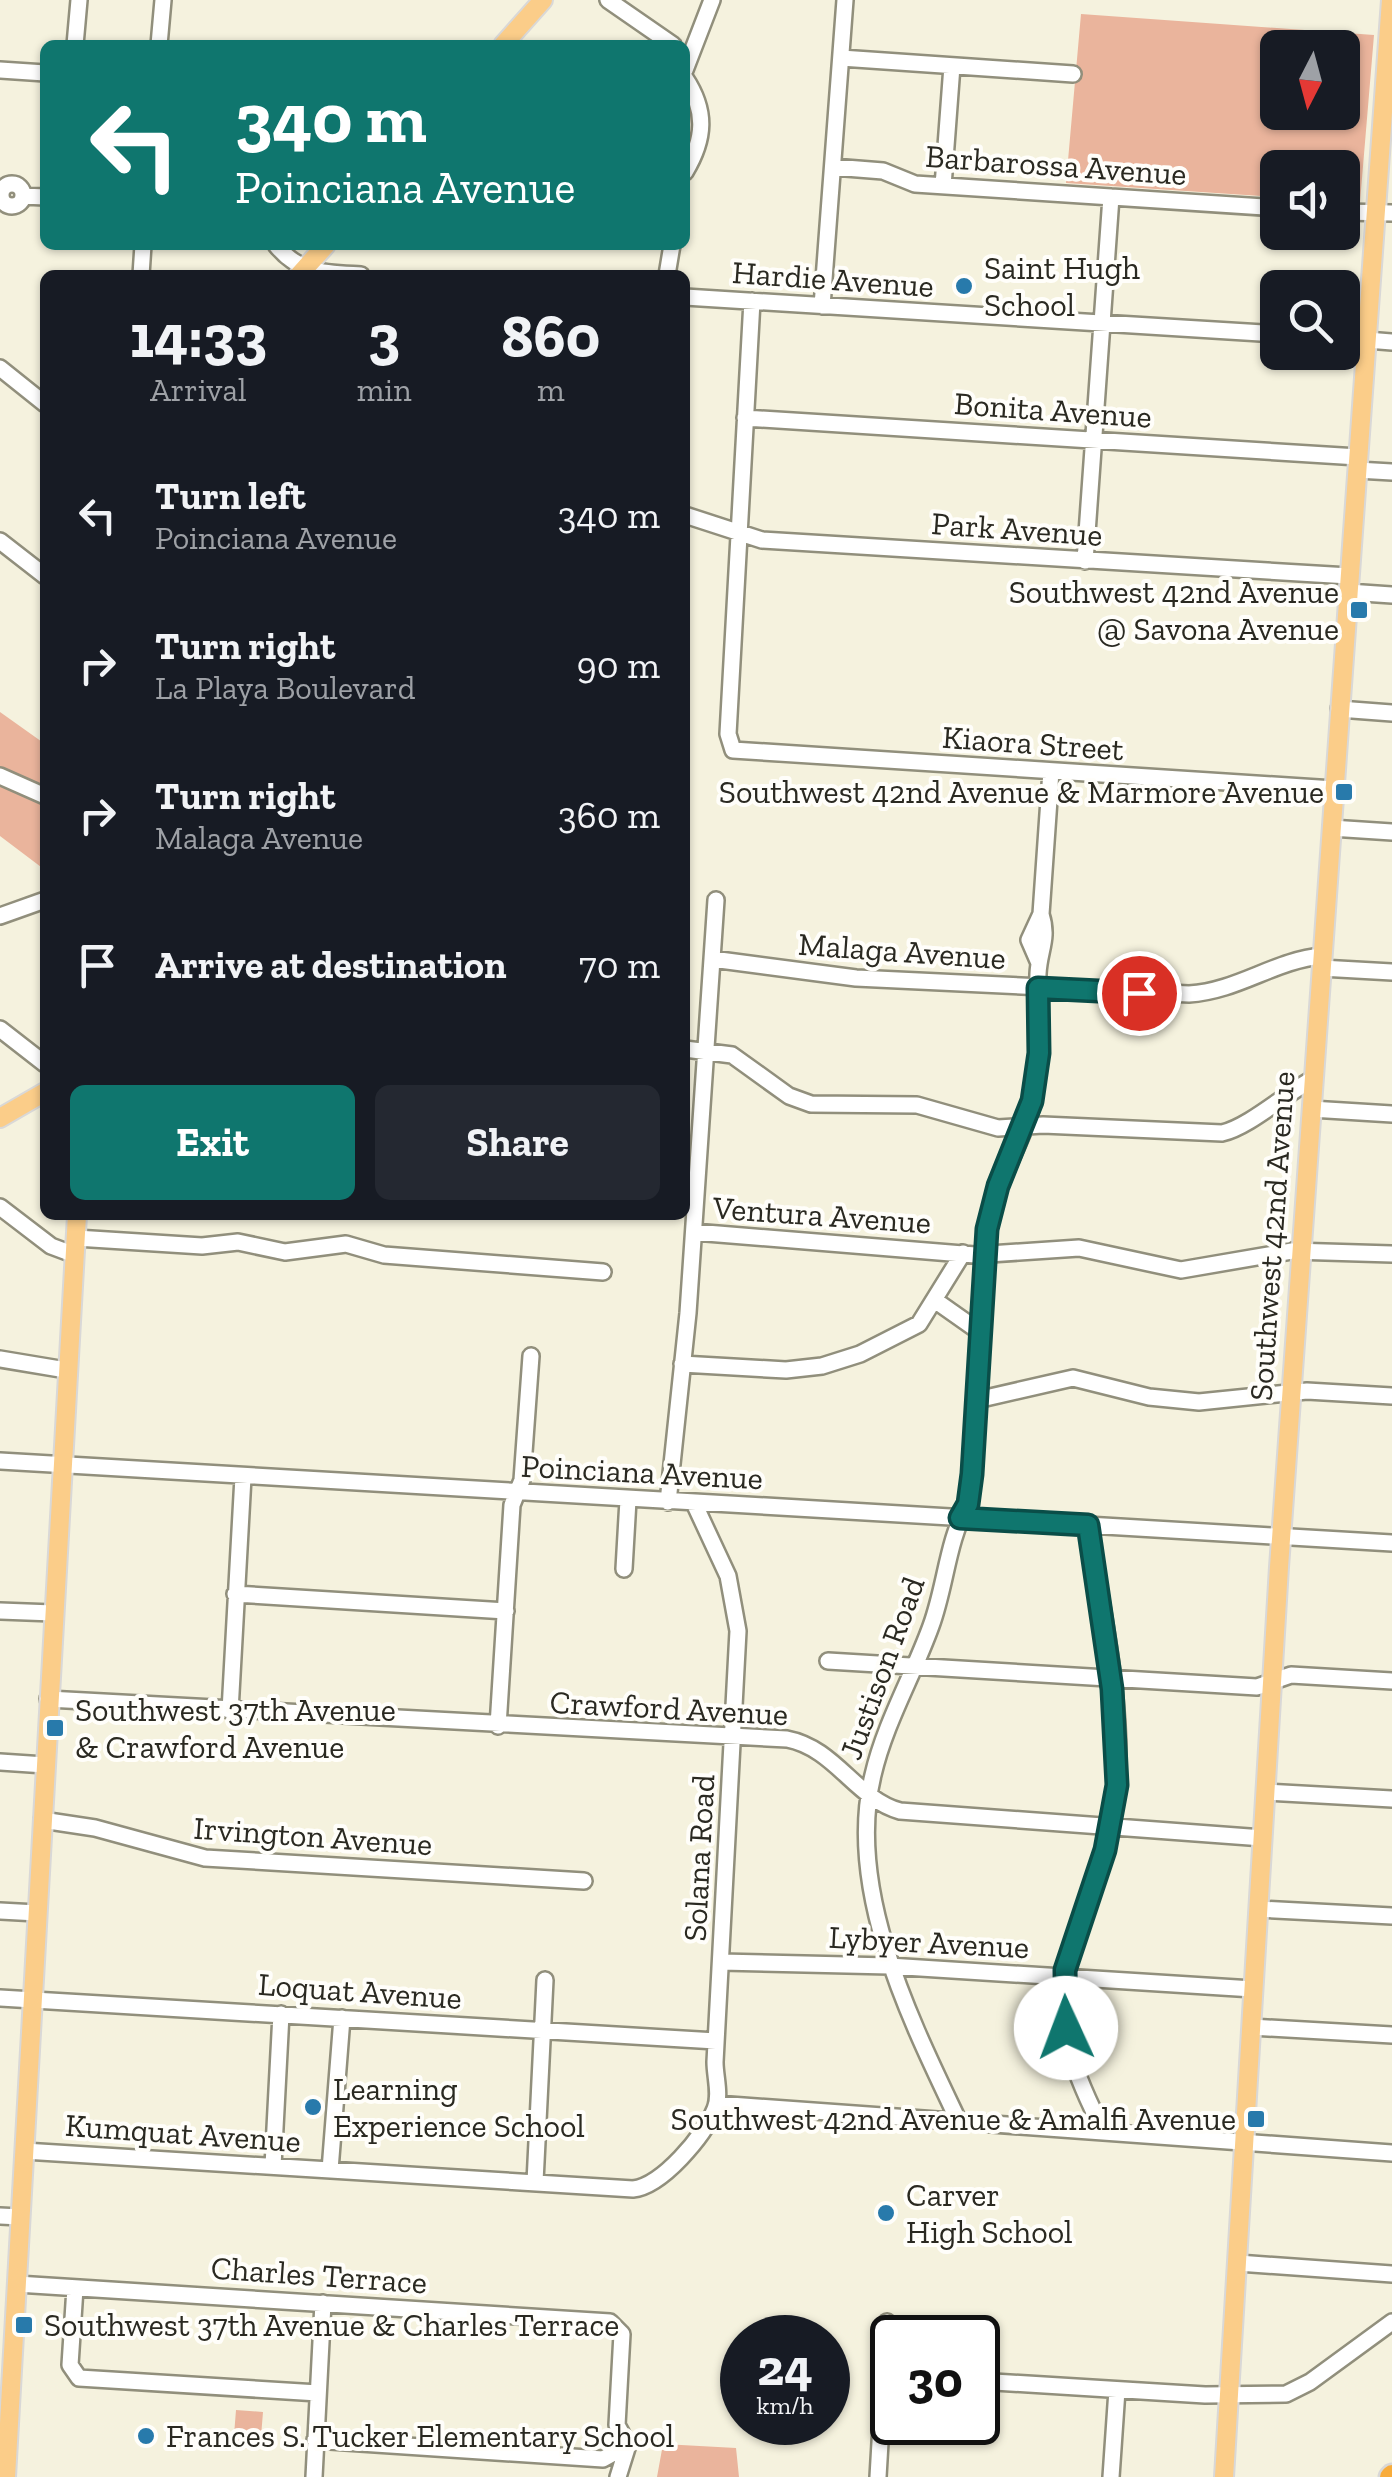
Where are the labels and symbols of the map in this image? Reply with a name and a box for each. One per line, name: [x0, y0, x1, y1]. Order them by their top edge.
north arrow: [1260, 30, 1360, 130]
street label: Barbarossa Avenue: [924, 137, 1188, 193]
place label: Saint Hugh School: [984, 249, 1140, 324]
street label: Hardie Avenue: [731, 253, 935, 305]
marker: Saint Hugh School: [953, 275, 975, 297]
street label: Bonita Avenue: [953, 384, 1153, 436]
street label: Park Avenue: [930, 504, 1104, 554]
place label: Southwest 42nd Avenue @ Savona Avenue: [1009, 573, 1339, 648]
marker: Southwest 42nd Avenue @ Savona Avenue: [1348, 599, 1370, 621]
street label: Kiaora Street: [941, 718, 1125, 768]
place label: Southwest 42nd Avenue & Marmore Avenue: [719, 773, 1324, 811]
marker: Southwest 42nd Avenue & Marmore Avenue: [1333, 781, 1355, 803]
street label: Malaga Avenue: [797, 925, 1007, 977]
pin: [1097, 951, 1182, 1036]
street label: Southwest 42nd Avenue: [1242, 1070, 1302, 1402]
street label: Ventura Avenue: [711, 1188, 932, 1242]
street label: Poinciana Avenue: [520, 1447, 764, 1497]
street label: Justison Road: [831, 1571, 933, 1765]
street label: Crawford Avenue: [549, 1683, 789, 1733]
place label: Southwest 37th Avenue & Crawford Avenue: [75, 1691, 396, 1766]
marker: Southwest 37th Avenue & Crawford Avenue: [44, 1717, 66, 1739]
street label: Solana Road: [676, 1773, 722, 1943]
street label: Irvington Avenue: [192, 1809, 434, 1863]
street label: Lybyer Avenue: [828, 1918, 1030, 1966]
street label: Loquat Avenue: [257, 1965, 463, 2017]
position arrow: [1014, 1976, 1118, 2080]
place label: Learning Experience School: [333, 2070, 585, 2145]
marker: Learning Experience School: [302, 2096, 324, 2118]
place label: Southwest 42nd Avenue & Amalfi Avenue: [671, 2100, 1236, 2138]
street label: Kumquat Avenue: [64, 2106, 302, 2160]
marker: Southwest 42nd Avenue & Amalfi Avenue: [1245, 2108, 1267, 2130]
place label: Carver High School: [906, 2176, 1073, 2251]
marker: Carver High School: [875, 2202, 897, 2224]
street label: Charles Terrace: [210, 2248, 428, 2302]
place label: Southwest 37th Avenue & Charles Terrace: [44, 2306, 619, 2344]
marker: Southwest 37th Avenue & Charles Terrace: [13, 2314, 35, 2336]
speed limit sign: 30: [870, 2315, 1000, 2445]
place label: Frances S. Tucker Elementary School: [166, 2417, 674, 2455]
marker: Frances S. Tucker Elementary School: [135, 2425, 157, 2447]

